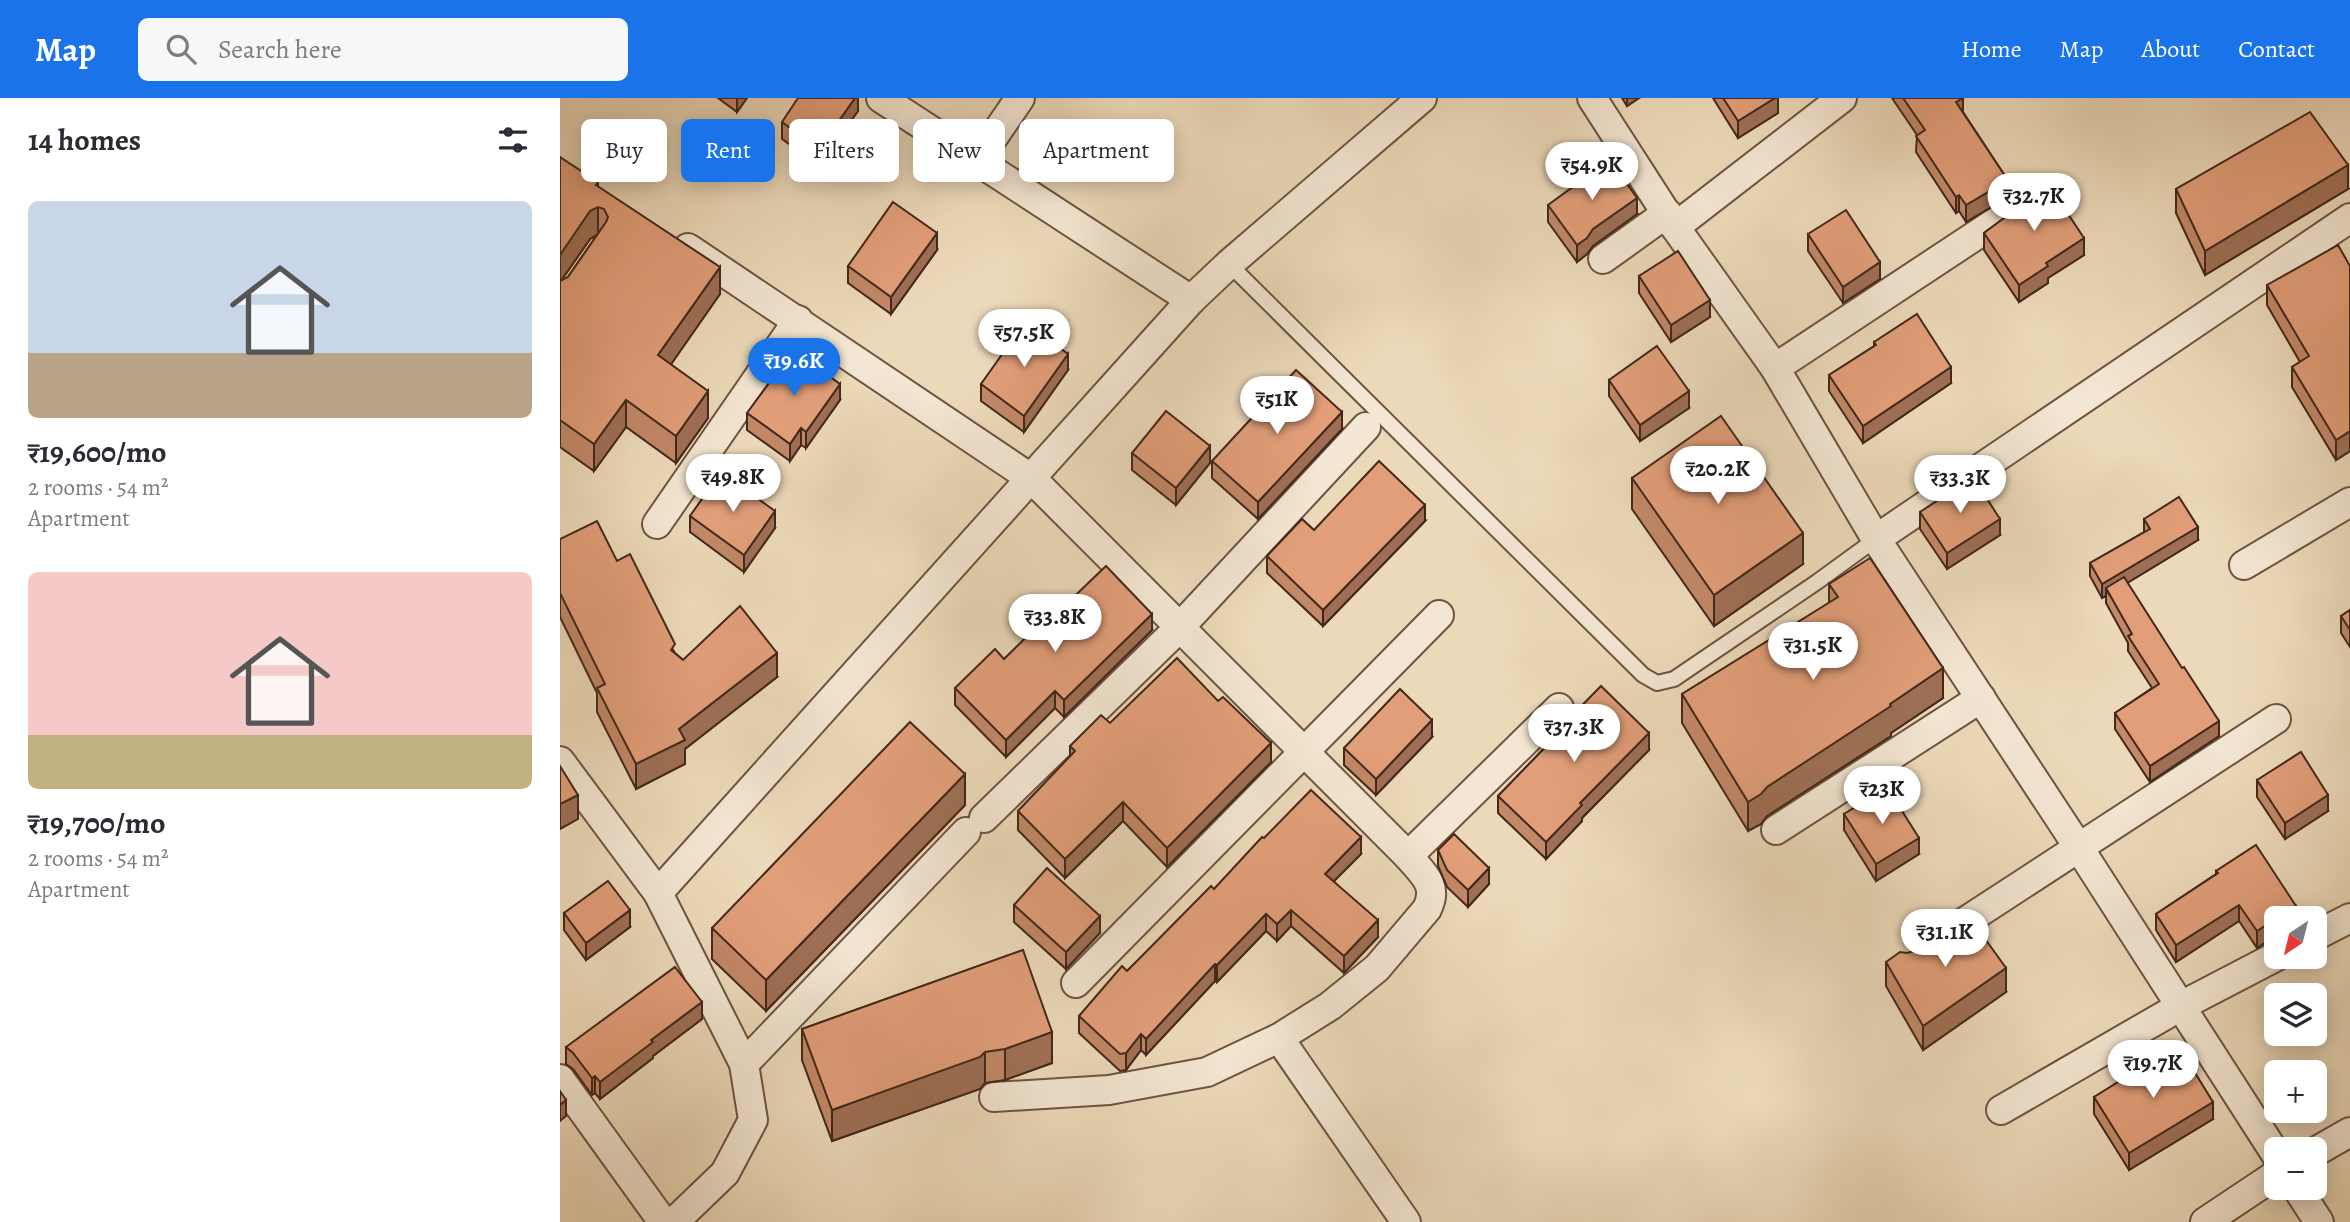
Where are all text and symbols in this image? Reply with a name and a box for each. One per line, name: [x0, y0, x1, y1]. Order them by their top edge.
search box: [138, 18, 628, 81]
text: Map: [35, 27, 96, 72]
icon: search: [162, 30, 200, 68]
text: Search here: [218, 32, 342, 67]
text: Home: [1961, 33, 2022, 65]
text: Map: [2060, 33, 2104, 65]
text: About: [2142, 33, 2200, 65]
text: Contact: [2238, 33, 2315, 65]
chip: Buy: [581, 119, 667, 182]
chip: Rent: [681, 119, 775, 182]
chip: Filters: [789, 119, 899, 182]
chip: New: [913, 119, 1005, 182]
chip: Apartment: [1019, 119, 1174, 182]
text: 14 homes: [28, 120, 141, 160]
icon: filters: [494, 121, 532, 159]
pin: ₹54.9K: [1535, 142, 1649, 202]
text: ₹54.9K: [1561, 149, 1623, 180]
pin: ₹32.7K: [1977, 174, 2091, 233]
text: ₹32.7K: [2004, 180, 2064, 211]
icon: home: [217, 247, 343, 373]
pin: ₹57.5K: [967, 310, 1081, 369]
text: ₹57.5K: [994, 316, 1054, 347]
pin: ₹19.6K: [737, 338, 851, 398]
text: ₹19.6K: [764, 345, 824, 376]
pin: ₹51K: [1236, 376, 1318, 436]
text: ₹51K: [1256, 383, 1298, 414]
text: ₹19,600/mo: [28, 432, 167, 472]
pin: ₹20.2K: [1661, 446, 1775, 506]
text: ₹20.2K: [1686, 453, 1750, 484]
pin: ₹49.8K: [676, 454, 790, 514]
pin: ₹33.3K: [1903, 456, 2017, 515]
text: ₹49.8K: [702, 461, 764, 492]
text: ₹33.3K: [1930, 462, 1990, 493]
text: 2 rooms · 54 m²: [28, 472, 169, 503]
text: Apartment: [28, 503, 130, 534]
pin: ₹33.8K: [998, 594, 1112, 654]
text: ₹33.8K: [1025, 601, 1085, 632]
icon: home: [217, 618, 343, 744]
pin: ₹31.5K: [1756, 622, 1870, 682]
text: ₹31.5K: [1784, 629, 1842, 660]
pin: ₹37.3K: [1517, 704, 1631, 764]
text: ₹37.3K: [1544, 711, 1604, 742]
pin: ₹23K: [1841, 766, 1923, 826]
text: ₹23K: [1860, 773, 1904, 804]
text: ₹19,700/mo: [28, 803, 165, 843]
text: 2 rooms · 54 m²: [28, 843, 169, 874]
text: Apartment: [28, 874, 130, 905]
north arrow: [2264, 906, 2328, 970]
map controls: [2264, 906, 2327, 1200]
pin: ₹31.1K: [1888, 910, 2002, 969]
text: ₹31.1K: [1917, 916, 1973, 947]
button: layers: [2264, 983, 2327, 1046]
pin: ₹19.7K: [2096, 1040, 2210, 1100]
text: ₹19.7K: [2124, 1047, 2182, 1078]
button: +: [2264, 1060, 2327, 1123]
button: −: [2264, 1137, 2327, 1200]

